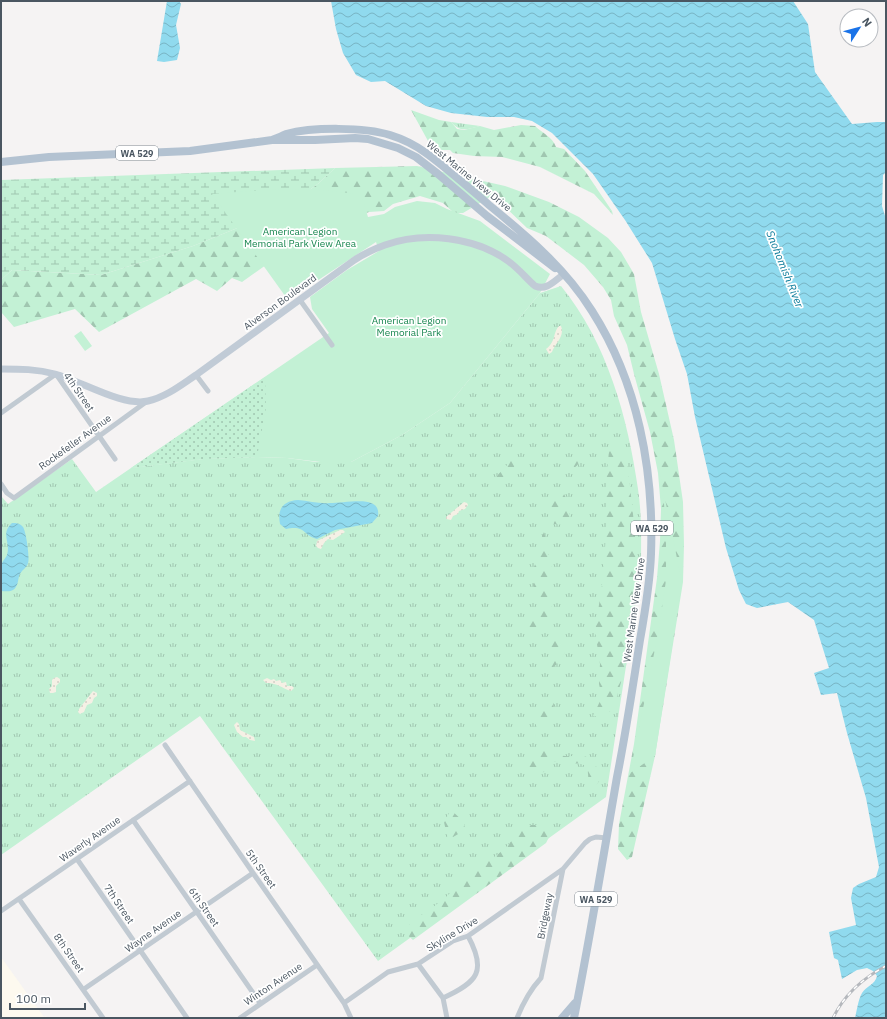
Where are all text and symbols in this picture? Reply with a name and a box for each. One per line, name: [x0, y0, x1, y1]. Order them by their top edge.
north arrow: [839, 8, 879, 48]
text: N: [859, 15, 875, 29]
street label: West Marine View Drive: [424, 138, 514, 215]
road number: WA 529: [116, 146, 158, 160]
park label: American Legion Memorial Park View Area: [244, 225, 357, 250]
water label: Snohomish River: [763, 228, 807, 310]
street label: Alverson Boulevard: [241, 271, 319, 333]
park label: American Legion Memorial Park: [372, 314, 446, 339]
street label: 4th Street: [61, 370, 98, 415]
street label: Rockefeller Avenue: [36, 411, 114, 473]
road number: WA 529: [631, 521, 673, 535]
street label: West Marine View Drive: [620, 556, 648, 663]
street label: Waverly Avenue: [57, 813, 123, 865]
street label: 5th Street: [243, 847, 280, 892]
street label: 7th Street: [101, 882, 137, 927]
street label: 6th Street: [186, 885, 223, 930]
street label: Bridgeway: [534, 892, 556, 940]
road number: WA 529: [575, 892, 617, 906]
street label: Wayne Avenue: [122, 906, 184, 955]
street label: Skyline Drive: [424, 913, 481, 955]
street label: 8th Street: [51, 931, 88, 976]
street label: Winton Avenue: [241, 959, 305, 1008]
scale bar: [10, 985, 85, 1011]
text: 100 m: [16, 991, 51, 1006]

